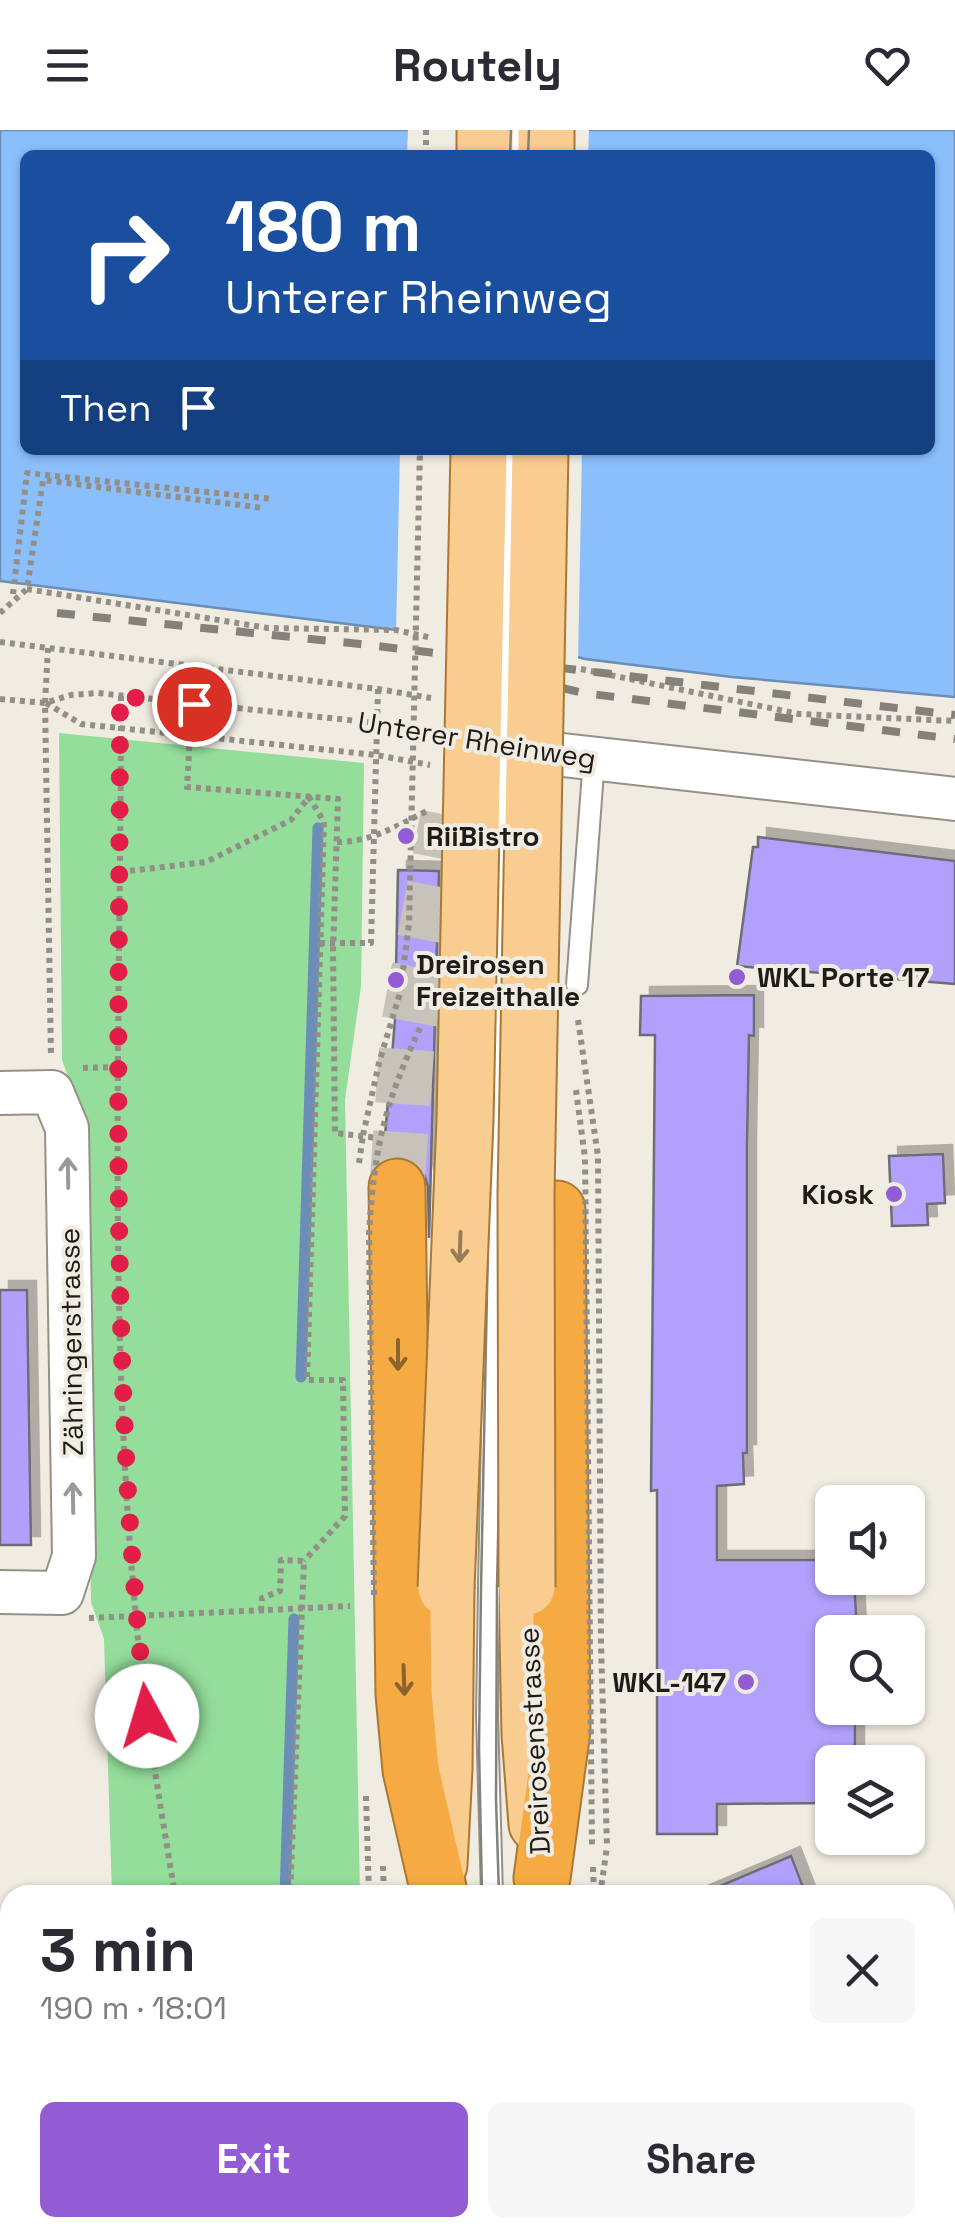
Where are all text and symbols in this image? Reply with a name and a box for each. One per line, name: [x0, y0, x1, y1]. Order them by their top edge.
text: Routely: [393, 37, 562, 94]
icon: menu: [40, 38, 95, 93]
icon: heart: [860, 38, 915, 93]
text: 180 m: [225, 182, 422, 271]
icon: right: [60, 190, 190, 320]
text: Unterer Rheinweg: [225, 269, 612, 326]
icon: arrive: [171, 380, 226, 435]
text: Then: [60, 384, 151, 432]
pin: [152, 662, 237, 747]
icon: arrive: [167, 677, 222, 732]
street label: Unterer Rheinweg: [355, 703, 599, 777]
place label: RiiBistro: [426, 818, 540, 854]
marker: RiiBistro: [395, 825, 417, 847]
place label: Dreirosen Freizeithalle: [416, 946, 580, 1014]
place label: WKL Porte 17: [757, 959, 930, 995]
marker: WKL Porte 17: [726, 966, 748, 988]
marker: Dreirosen Freizeithalle: [385, 969, 407, 991]
one-way arrow: [58, 1157, 78, 1190]
place label: Kiosk: [801, 1176, 874, 1212]
marker: Kiosk: [883, 1183, 905, 1205]
street label: Zähringerstrasse: [51, 1228, 91, 1456]
one-way arrow: [450, 1231, 469, 1263]
one-way arrow: [388, 1338, 408, 1370]
one-way arrow: [64, 1482, 83, 1514]
map controls: [815, 1485, 925, 1855]
button: sound: [815, 1485, 925, 1595]
button: search: [815, 1615, 925, 1725]
street label: Dreirosenstrasse: [510, 1627, 558, 1855]
one-way arrow: [395, 1663, 414, 1695]
position arrow: [95, 1664, 199, 1768]
place label: WKL-147: [612, 1664, 726, 1700]
marker: WKL-147: [735, 1671, 757, 1693]
button: layers: [815, 1745, 925, 1855]
text: 3 min: [40, 1912, 196, 1989]
button: close: [810, 1918, 915, 2023]
text: 190 m · 18:01: [40, 1988, 227, 2028]
button: Exit: [40, 2102, 468, 2217]
button: Share: [488, 2102, 915, 2217]

